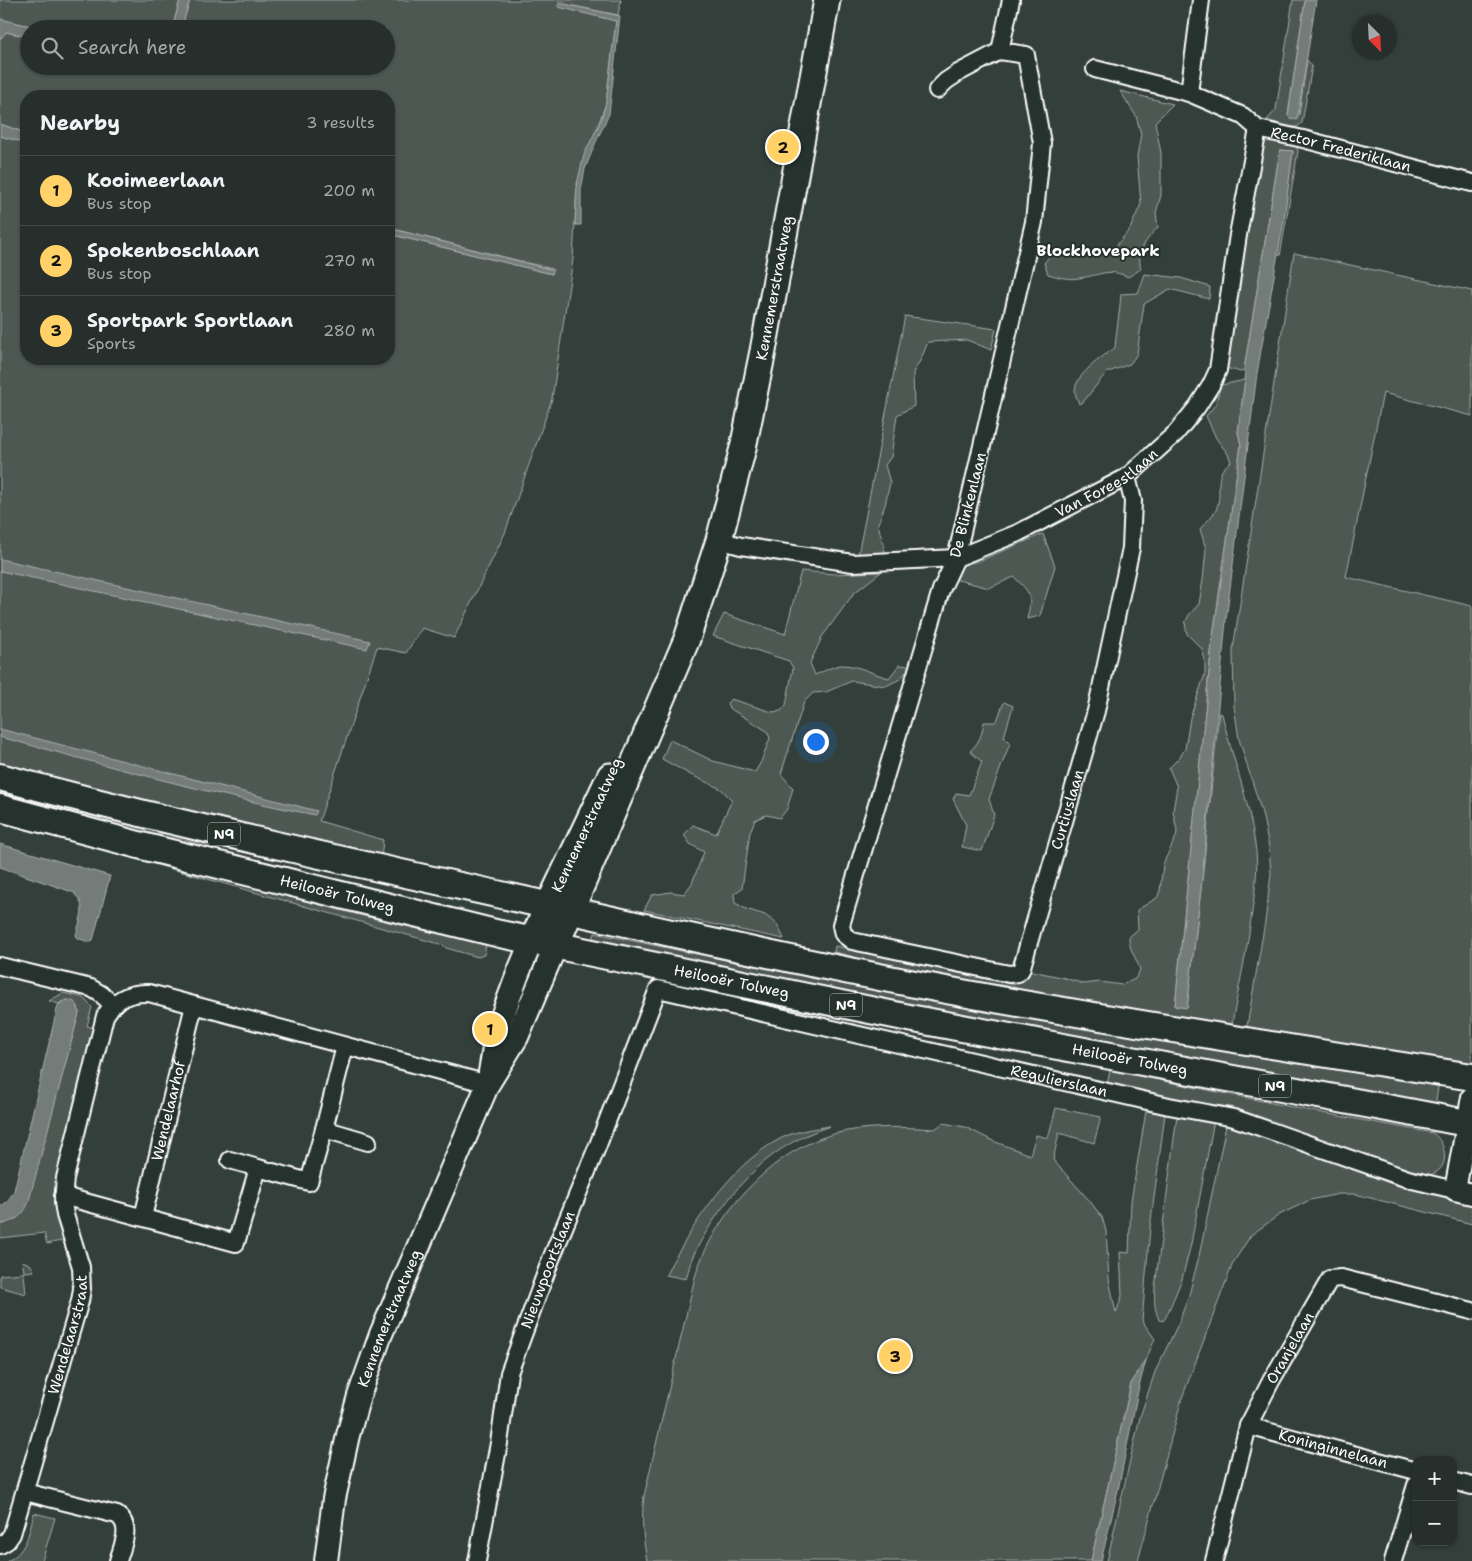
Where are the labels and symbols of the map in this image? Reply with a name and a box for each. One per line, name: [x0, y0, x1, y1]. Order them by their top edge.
north arrow: [1352, 15, 1397, 60]
street label: Rector Frederiklaan: [1269, 122, 1413, 177]
pin: 2: [767, 128, 799, 166]
street label: Kennemerstraatweg: [751, 214, 797, 362]
district label: Blockhovepark: [1036, 240, 1160, 261]
street label: Van Foreestlaan: [1052, 444, 1162, 522]
street label: De Blinkenlaan: [945, 450, 991, 560]
your location: [803, 729, 829, 755]
street label: Kennemerstraatweg: [547, 754, 627, 896]
street label: Curtiuslaan: [1046, 767, 1089, 852]
road number: N9: [208, 822, 240, 846]
street label: Heilooër Tolweg: [278, 870, 397, 918]
street label: Heilooër Tolweg: [672, 960, 791, 1003]
road number: N9: [830, 994, 862, 1016]
pin: 1: [474, 1010, 506, 1048]
street label: Heilooër Tolweg: [1070, 1039, 1189, 1080]
street label: Wendelaarhof: [147, 1058, 190, 1163]
street label: Regulierslaan: [1009, 1060, 1109, 1102]
road number: N9: [1259, 1074, 1291, 1098]
street label: Nieuwpoortslaan: [516, 1208, 580, 1331]
street label: Kennemerstraatweg: [353, 1246, 426, 1390]
street label: Wendelaarstraat: [43, 1275, 92, 1397]
street label: Oranjelaan: [1262, 1308, 1319, 1387]
pin: 3: [879, 1337, 911, 1375]
street label: Koninginnelaan: [1276, 1425, 1390, 1473]

